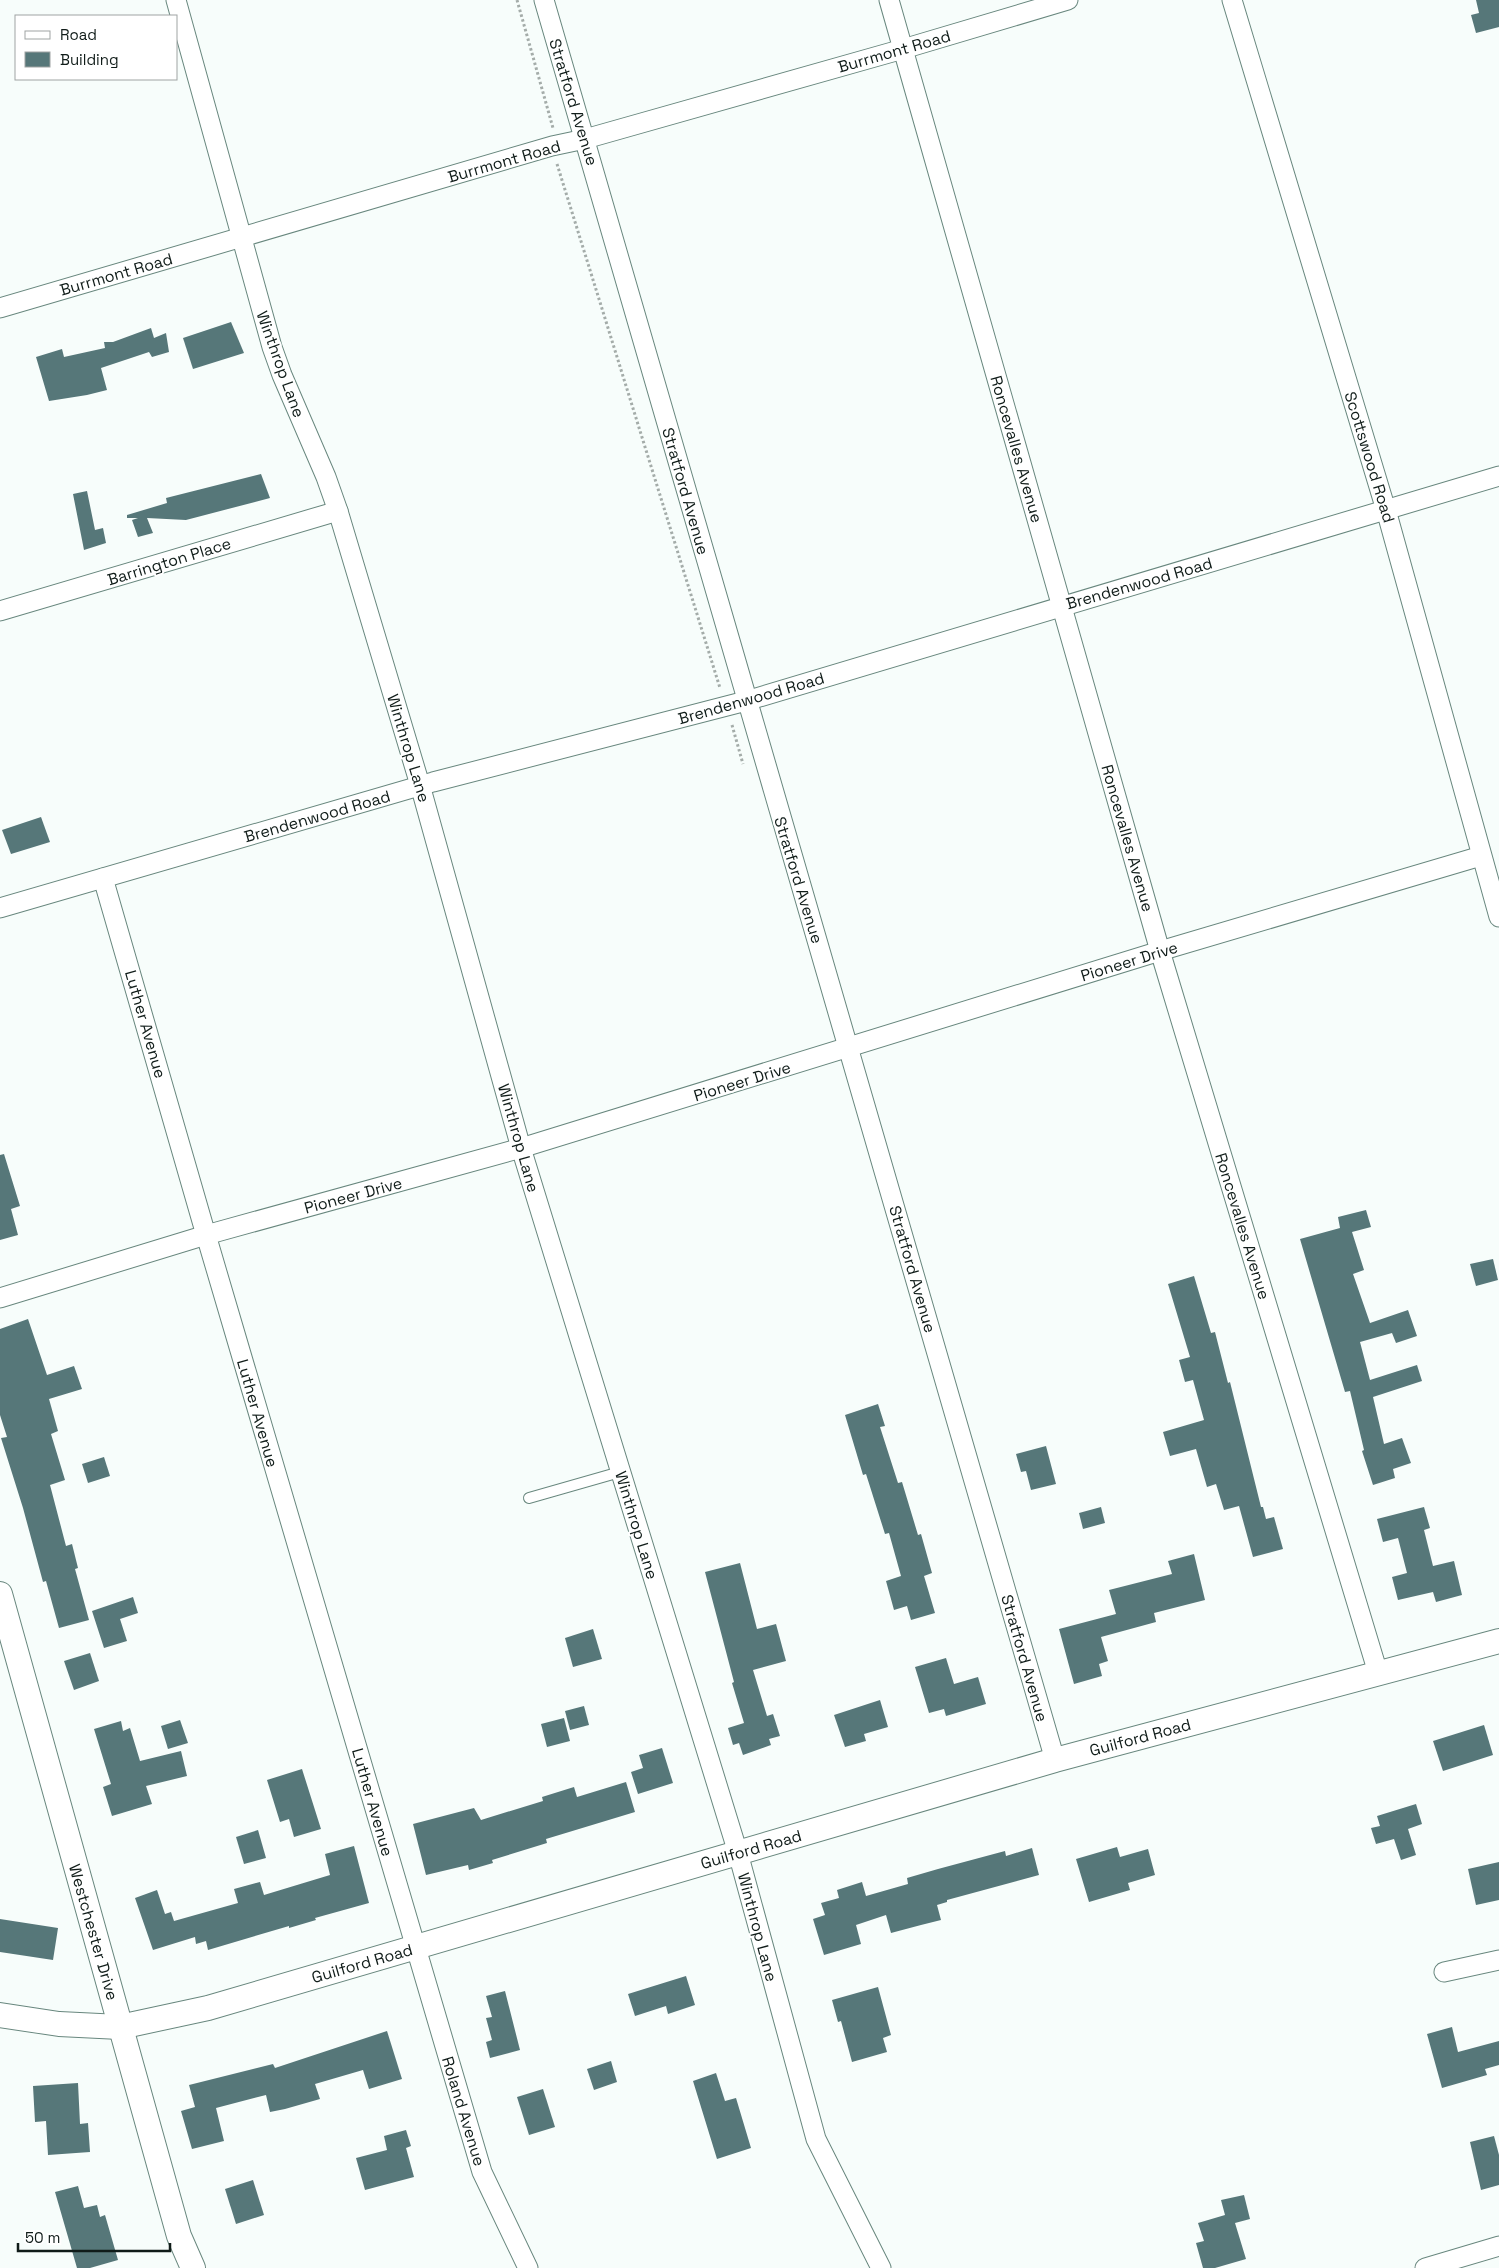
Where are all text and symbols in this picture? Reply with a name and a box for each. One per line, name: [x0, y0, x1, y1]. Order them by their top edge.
legend: [15, 15, 178, 80]
text: Road: [60, 25, 97, 44]
street label: Burrmont Road: [835, 25, 953, 78]
street label: Stratford Avenue: [544, 36, 603, 168]
text: Building: [60, 50, 119, 69]
street label: Burrmont Road: [445, 135, 563, 188]
street label: Burrmont Road: [57, 248, 175, 301]
street label: Winthrop Lane: [252, 308, 310, 420]
street label: Roncevalles Avenue: [985, 373, 1048, 525]
street label: Scottswood Road: [1340, 389, 1399, 525]
street label: Stratford Avenue: [657, 425, 714, 557]
street label: Barrington Place: [105, 533, 234, 590]
street label: Brendenwood Road: [1064, 553, 1215, 614]
street label: Brendenwood Road: [676, 668, 827, 729]
street label: Winthrop Lane: [382, 692, 435, 805]
street label: Roncevalles Avenue: [1096, 762, 1159, 914]
street label: Brendenwood Road: [242, 786, 393, 847]
street label: Stratford Avenue: [769, 814, 828, 946]
street label: Pioneer Drive: [1078, 937, 1180, 986]
street label: Luther Avenue: [120, 968, 171, 1081]
street label: Pioneer Drive: [691, 1057, 793, 1106]
street label: Winthrop Lane: [493, 1081, 544, 1195]
street label: Roncevalles Avenue: [1210, 1150, 1275, 1302]
street label: Pioneer Drive: [302, 1172, 404, 1219]
street label: Stratford Avenue: [884, 1203, 941, 1335]
street label: Luther Avenue: [232, 1357, 283, 1470]
street label: Winthrop Lane: [610, 1469, 663, 1582]
street label: Stratford Avenue: [996, 1592, 1053, 1724]
street label: Guilford Road: [1087, 1714, 1193, 1761]
street label: Luther Avenue: [347, 1746, 398, 1859]
street label: Guilford Road: [698, 1825, 804, 1874]
street label: Westchester Drive: [64, 1862, 123, 2003]
street label: Winthrop Lane: [733, 1870, 782, 1984]
street label: Guilford Road: [309, 1939, 415, 1988]
street label: Roland Avenue: [437, 2054, 490, 2169]
scale bar: [18, 2220, 170, 2252]
text: 50 m: [25, 2228, 60, 2247]

